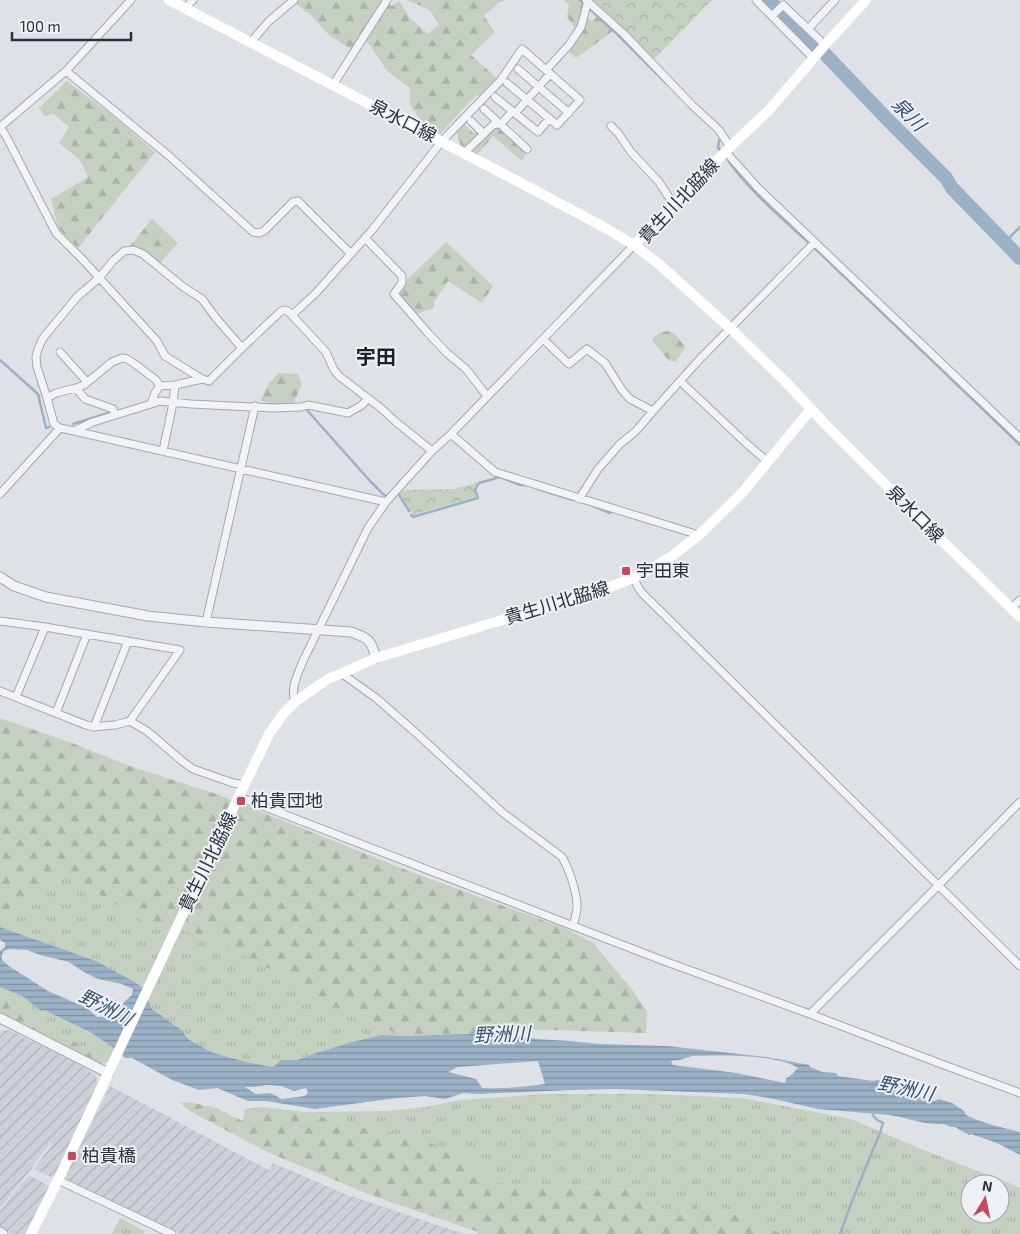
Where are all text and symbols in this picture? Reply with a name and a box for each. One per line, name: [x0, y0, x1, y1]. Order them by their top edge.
scale bar: [12, 10, 131, 42]
text: 100 m: [20, 17, 61, 35]
water label: 泉川: [888, 92, 932, 137]
street label: 泉水口線: [366, 94, 441, 146]
street label: 貴生川北脇線: [633, 153, 723, 247]
district label: 宇田: [356, 344, 396, 368]
street label: 泉水口線: [882, 480, 949, 547]
place label: 宇田東: [636, 559, 690, 581]
marker: 宇田東: [620, 565, 632, 577]
street label: 貴生川北脇線: [502, 576, 612, 628]
place label: 柏貴団地: [251, 789, 323, 811]
marker: 柏貴団地: [235, 795, 247, 807]
street label: 貴生川北脇線: [174, 808, 241, 915]
water label: 野洲川: [76, 983, 139, 1031]
water label: 野洲川: [473, 1021, 533, 1046]
water label: 野洲川: [876, 1070, 938, 1105]
place label: 柏貴橋: [82, 1144, 136, 1166]
marker: 柏貴橋: [66, 1150, 78, 1162]
north arrow: [960, 1174, 1010, 1224]
text: N: [981, 1176, 994, 1195]

